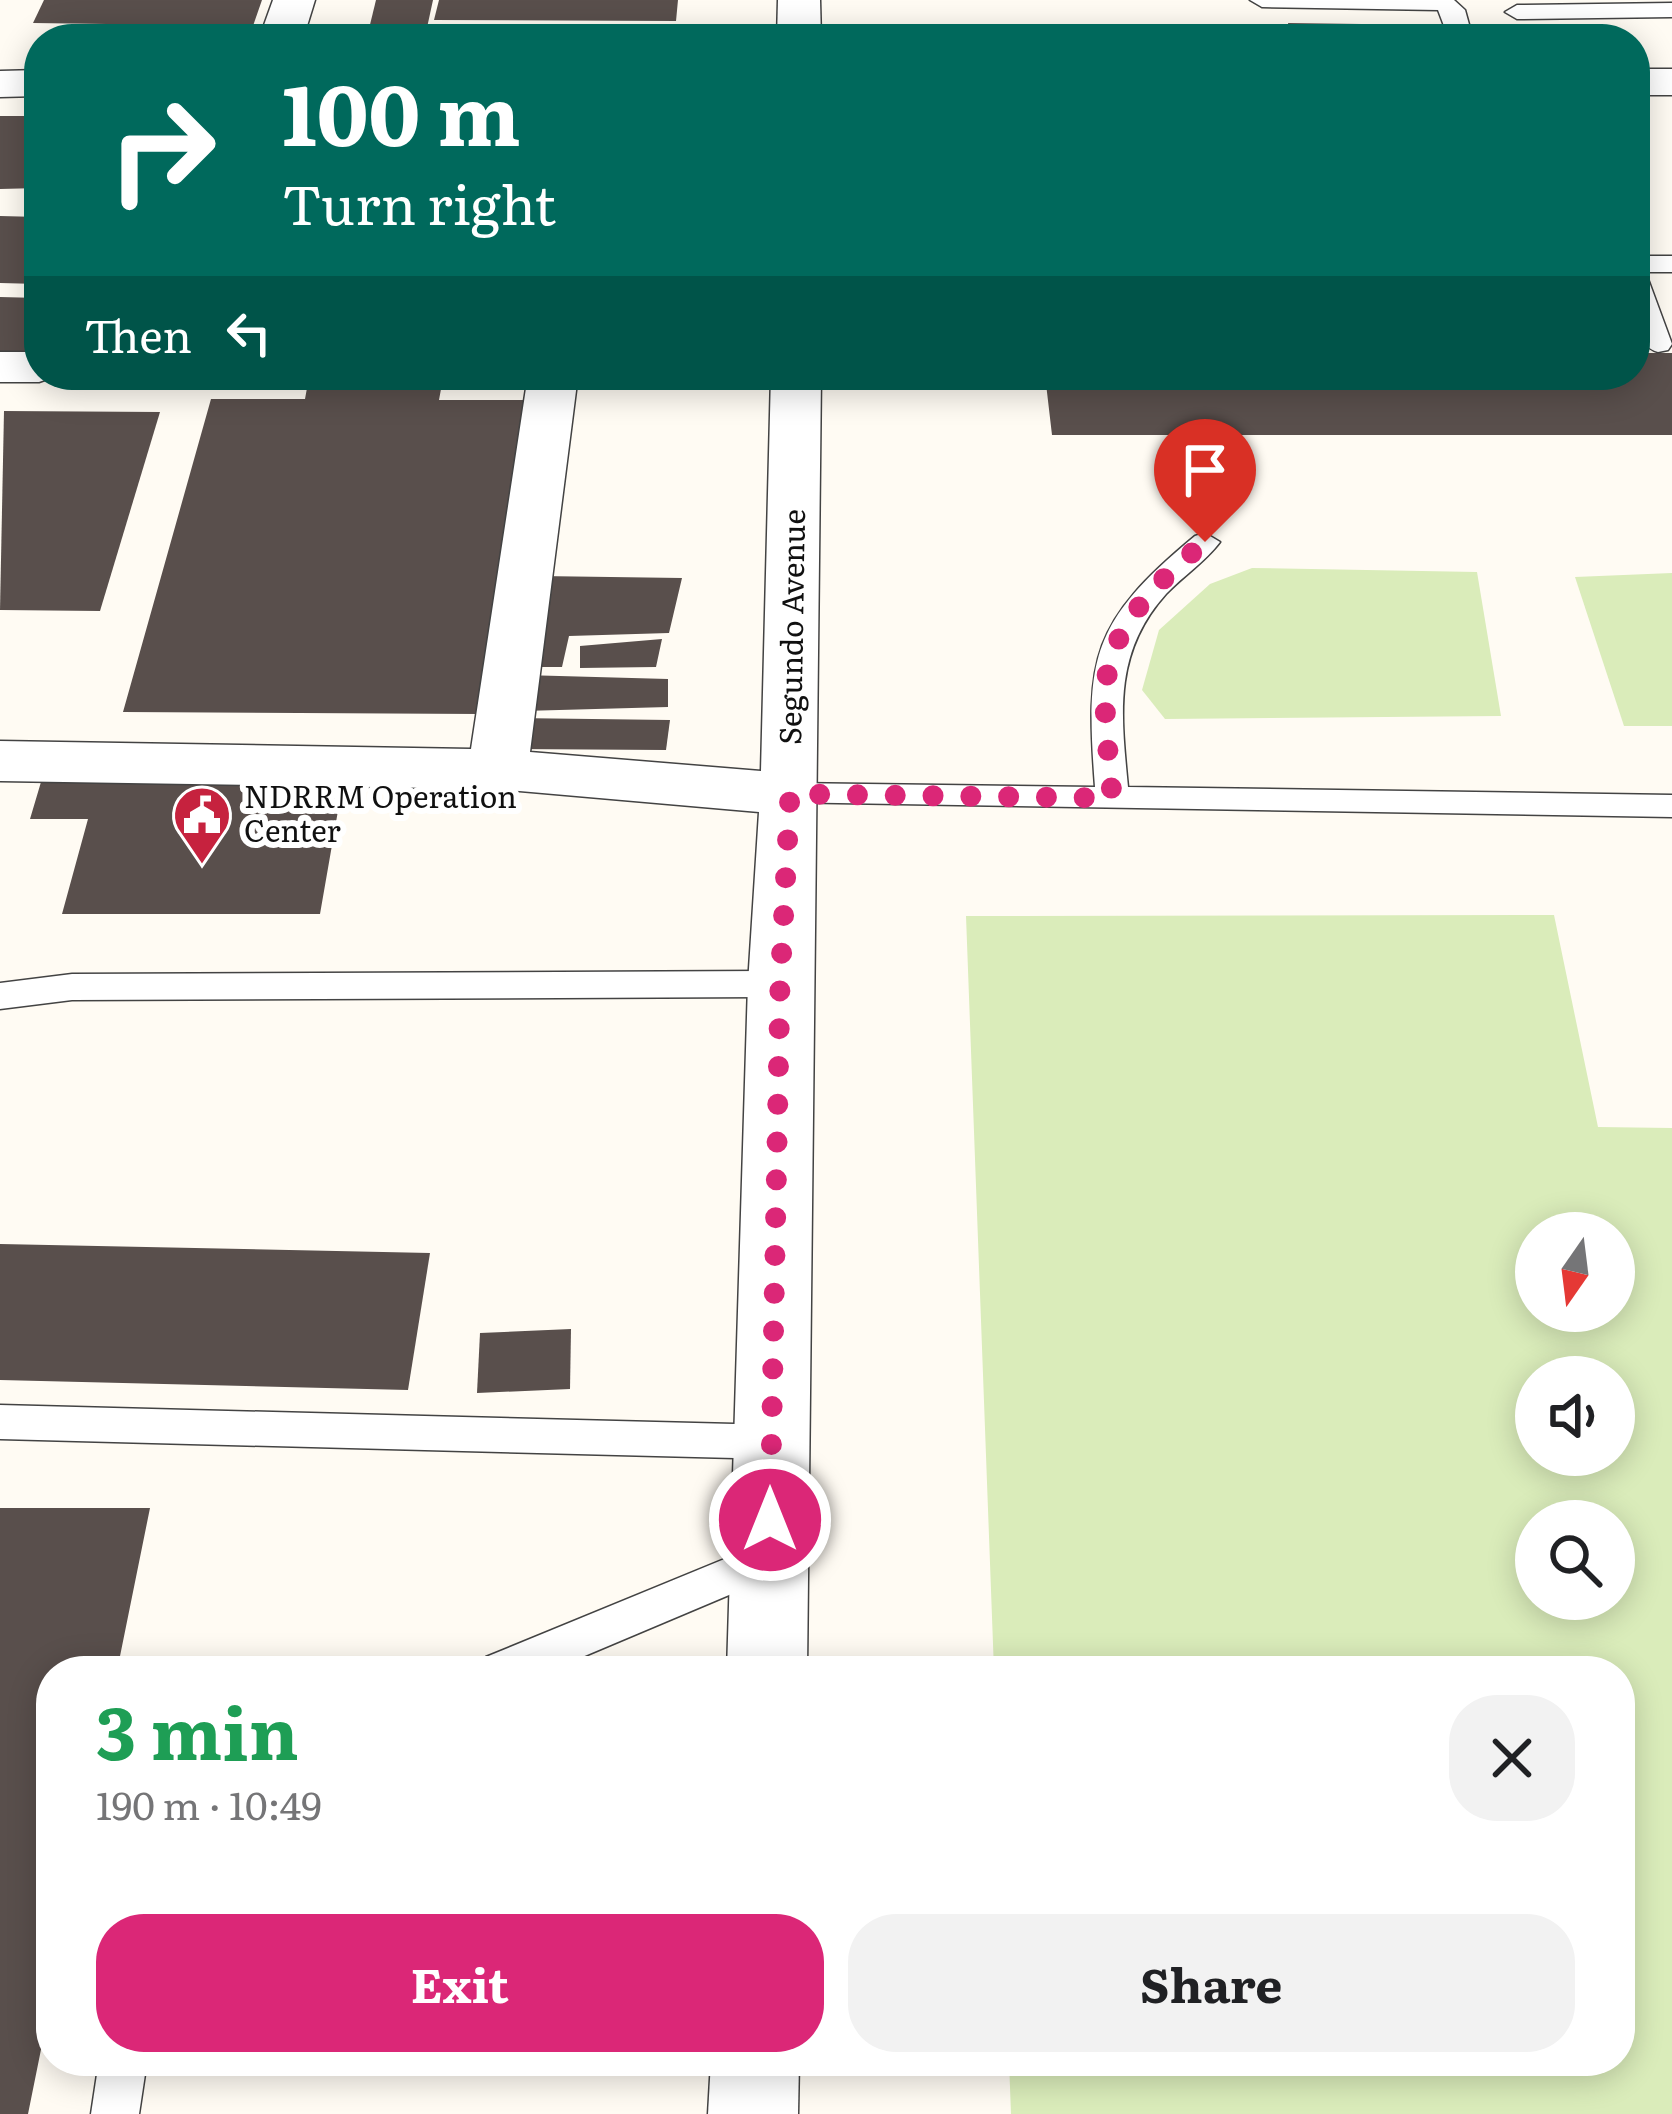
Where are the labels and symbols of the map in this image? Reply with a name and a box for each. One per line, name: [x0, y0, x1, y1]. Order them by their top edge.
pin: [1154, 419, 1256, 542]
street label: Segundo Avenue: [766, 509, 814, 745]
place label: NDRRM Operation Center: [244, 773, 517, 851]
public building icon: NDRRM Operation Center: [171, 784, 233, 866]
north arrow: [1515, 1212, 1635, 1332]
position arrow: [707, 1457, 833, 1583]

